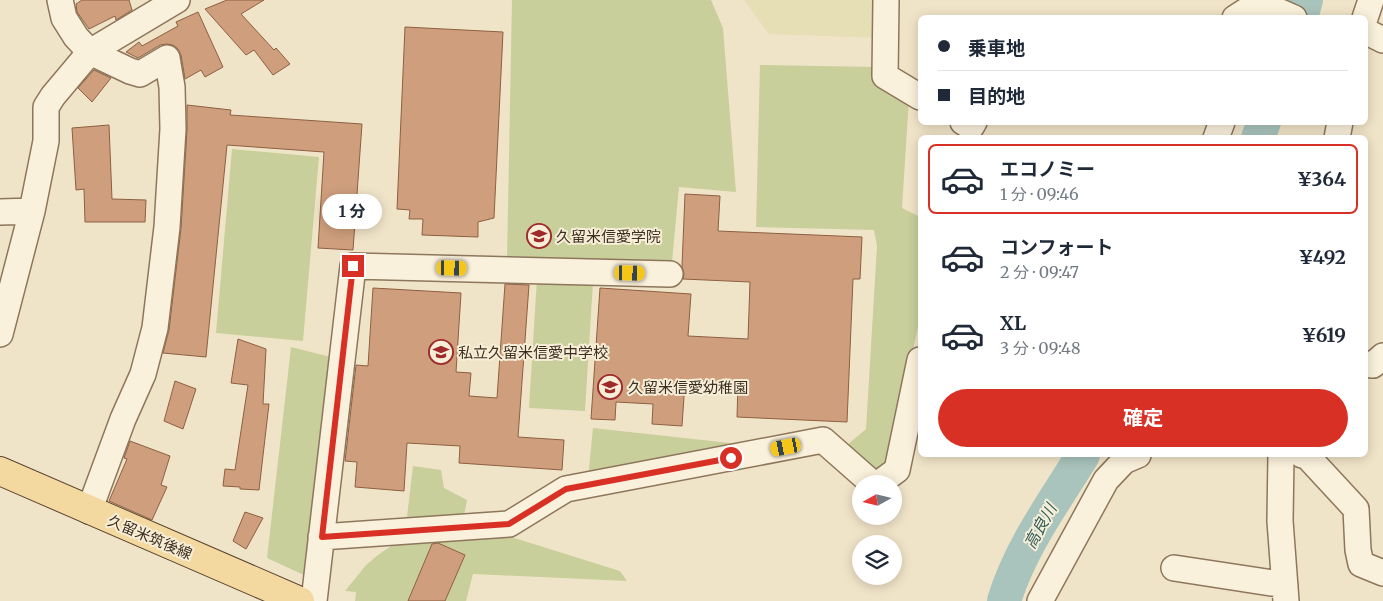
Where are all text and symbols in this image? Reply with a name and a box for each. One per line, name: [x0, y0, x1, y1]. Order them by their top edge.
text: 乗車地: [968, 36, 1025, 60]
text: 目的地: [968, 84, 1025, 108]
icon: car: [940, 157, 985, 202]
text: エコノミー: [1000, 157, 1095, 181]
text: ¥364: [1297, 167, 1346, 191]
text: 1 分 · 09:46: [1000, 184, 1079, 204]
callout: 1 分: [323, 194, 383, 228]
text: 1 分: [338, 201, 366, 221]
school or university icon: 久留米信愛学院: [526, 223, 552, 249]
place label: 久留米信愛学院: [556, 227, 661, 246]
icon: car: [940, 235, 985, 280]
text: コンフォート: [1000, 235, 1113, 259]
text: ¥492: [1298, 245, 1346, 269]
route end: [342, 255, 364, 277]
car: [436, 260, 467, 276]
text: 2 分 · 09:47: [1000, 262, 1079, 282]
car: [614, 265, 645, 281]
text: XL: [1000, 311, 1026, 335]
icon: car: [940, 313, 985, 358]
text: ¥619: [1301, 323, 1346, 347]
text: 3 分 · 09:48: [1000, 338, 1080, 358]
school or university icon: 私立久留米信愛中学校: [428, 339, 454, 365]
place label: 私立久留米信愛中学校: [458, 343, 608, 362]
school or university icon: 久留米信愛幼稚園: [597, 374, 623, 400]
place label: 久留米信愛幼稚園: [628, 378, 748, 397]
button: 確定: [938, 389, 1348, 447]
car: [769, 437, 802, 457]
route start: [720, 447, 742, 469]
north arrow: [852, 475, 902, 525]
map controls: [852, 475, 902, 585]
water label: 高良川: [1020, 498, 1061, 552]
street label: 久留米筑後線: [105, 511, 195, 563]
button: layers: [852, 535, 902, 585]

